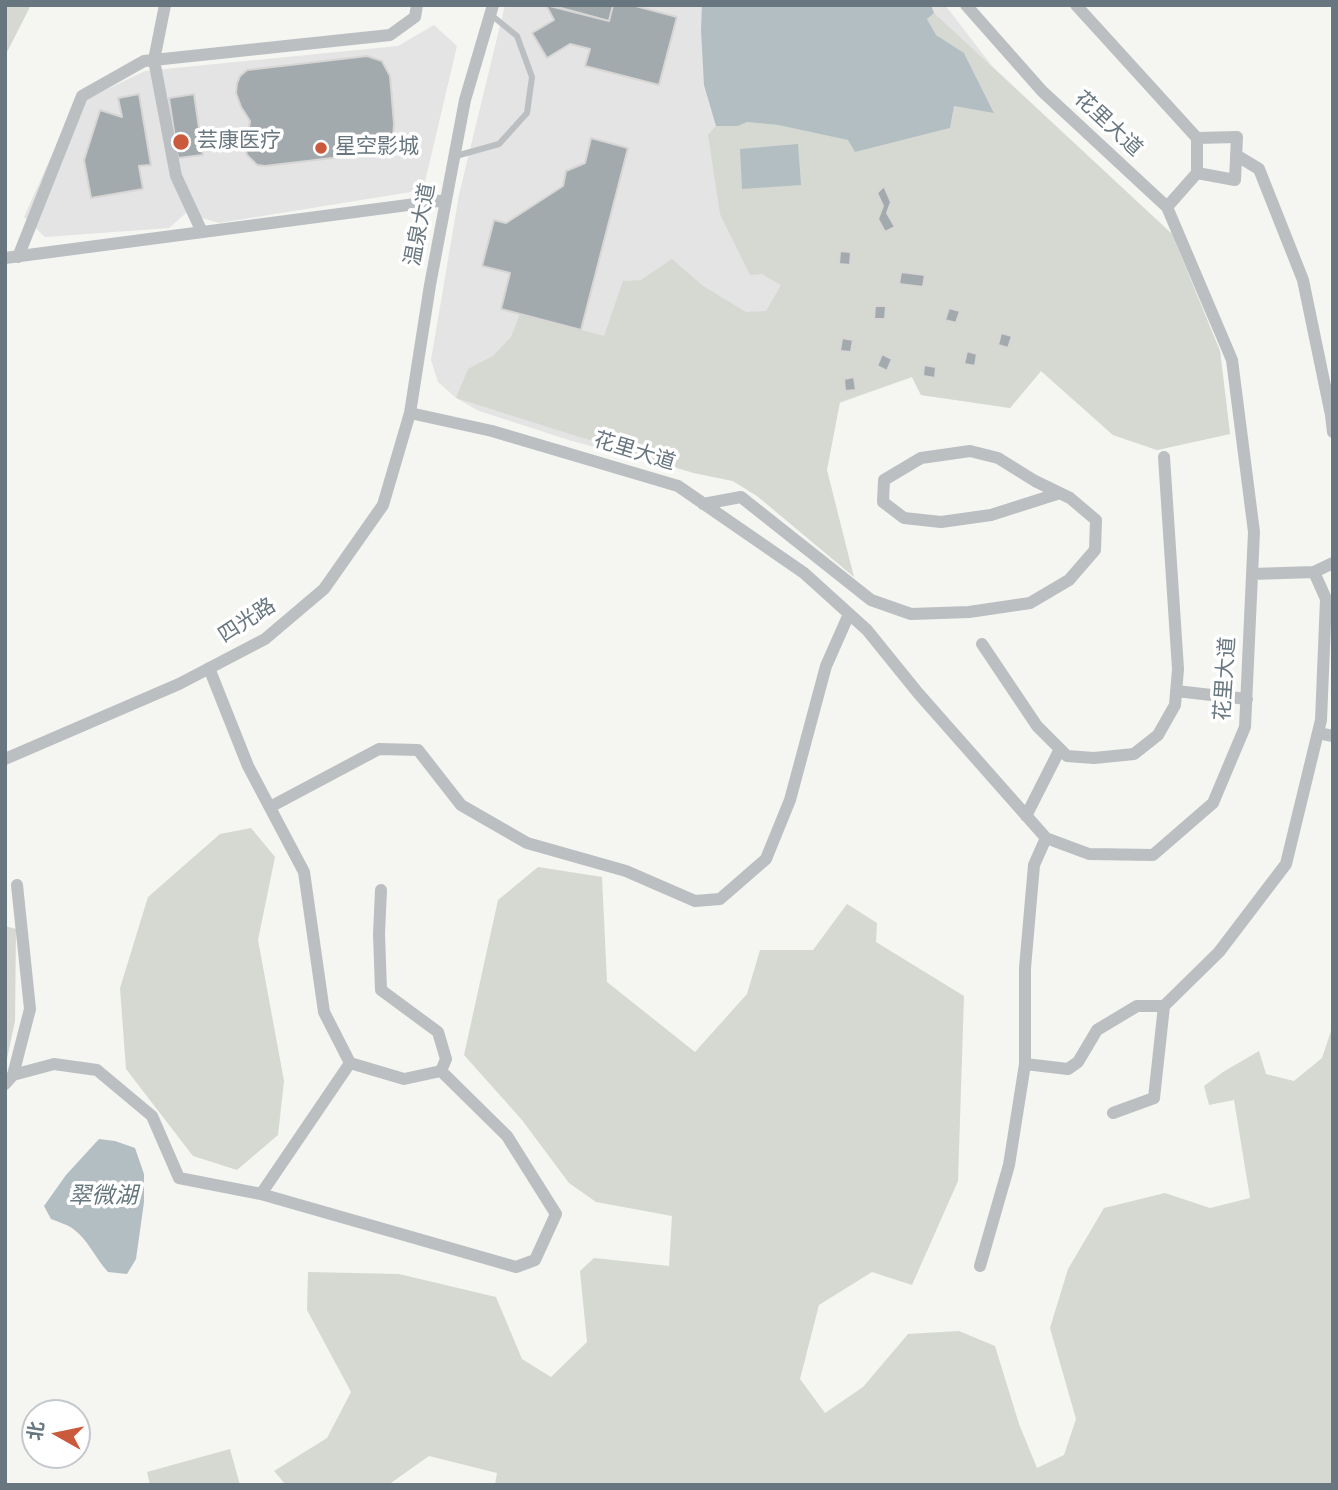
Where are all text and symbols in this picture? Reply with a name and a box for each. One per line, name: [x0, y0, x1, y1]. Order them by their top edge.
street label: 花里大道: [1068, 87, 1146, 163]
place label: 芸康医疗: [197, 129, 281, 155]
marker: 芸康医疗: [171, 132, 191, 152]
place label: 星空影城: [335, 135, 419, 161]
marker: 星空影城: [313, 140, 329, 156]
street label: 温泉大道: [402, 181, 442, 269]
street label: 花里大道: [590, 429, 678, 477]
street label: 四光路: [215, 594, 281, 650]
street label: 花里大道: [1212, 636, 1242, 722]
water label: 翠微湖: [69, 1184, 137, 1212]
north arrow: [21, 1399, 91, 1469]
text: 北: [22, 1419, 52, 1442]

